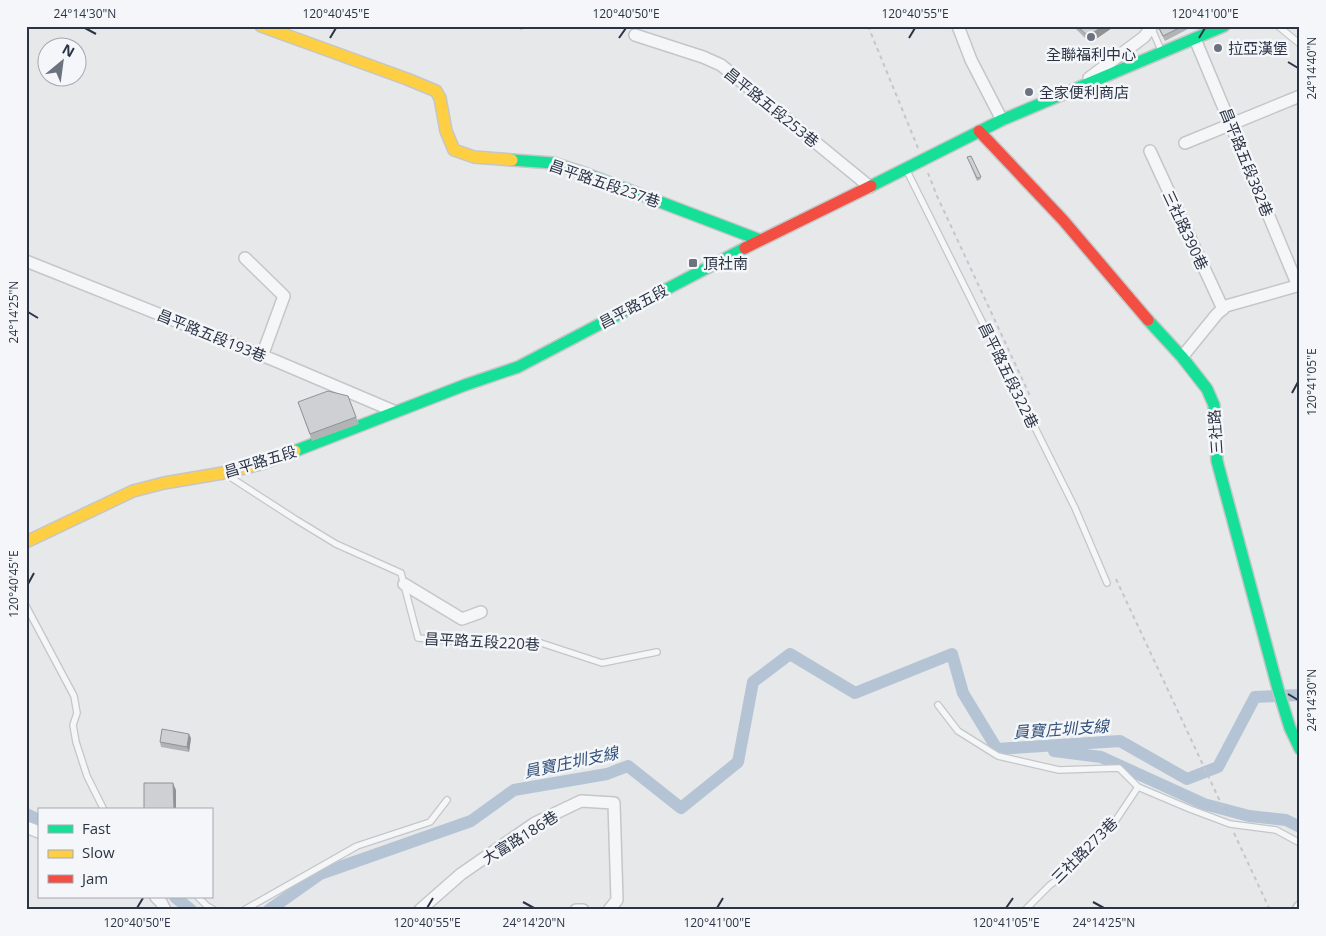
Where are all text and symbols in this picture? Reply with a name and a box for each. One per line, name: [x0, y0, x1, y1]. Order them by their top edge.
text: 24°14'30"N: [54, 5, 116, 22]
text: 120°40'45"E: [302, 5, 370, 22]
text: 120°40'50"E: [592, 5, 660, 22]
text: 120°40'55"E: [881, 5, 949, 22]
text: 120°41'00"E: [1171, 5, 1239, 22]
marker: 全聯福利中心: [1085, 31, 1097, 43]
text: 24°14'40"N: [1303, 37, 1320, 99]
north arrow: [38, 38, 88, 88]
place label: 拉亞漢堡: [1228, 38, 1288, 58]
text: N: [59, 39, 78, 61]
marker: 拉亞漢堡: [1212, 42, 1224, 54]
place label: 全聯福利中心: [1046, 44, 1136, 64]
street label: 昌平路五段253巷: [721, 63, 823, 151]
place label: 全家便利商店: [1039, 82, 1129, 102]
marker: 全家便利商店: [1023, 86, 1035, 98]
street label: 昌平路五段382巷: [1216, 105, 1278, 219]
street label: 昌平路五段237巷: [547, 155, 663, 211]
street label: 三社路390巷: [1159, 187, 1213, 273]
place label: 頂社南: [703, 253, 748, 273]
marker: 頂社南: [687, 257, 699, 269]
street label: 昌平路五段: [595, 280, 671, 332]
text: 24°14'25"N: [5, 281, 22, 343]
street label: 昌平路五段193巷: [155, 304, 269, 366]
street label: 昌平路五段322巷: [975, 319, 1043, 431]
text: 120°41'05"E: [1303, 348, 1320, 416]
street label: 三社路: [1203, 409, 1227, 455]
street label: 昌平路五段: [221, 440, 299, 482]
text: 120°40'45"E: [5, 550, 22, 618]
street label: 昌平路五段220巷: [424, 628, 540, 654]
text: 24°14'30"N: [1303, 669, 1320, 731]
water label: 員寶庄圳支線: [1012, 715, 1112, 743]
water label: 員寶庄圳支線: [522, 741, 622, 783]
street label: 大富路186巷: [478, 806, 562, 868]
legend: [38, 808, 212, 898]
street label: 三社路273巷: [1047, 813, 1121, 887]
text: Fast: [82, 818, 111, 838]
text: Slow: [82, 842, 115, 862]
text: Jam: [80, 868, 108, 888]
text: 120°40'50"E: [103, 914, 171, 931]
text: 120°40'55"E: [393, 914, 461, 931]
text: 24°14'20"N: [503, 914, 565, 931]
text: 120°41'00"E: [683, 914, 751, 931]
text: 120°41'05"E: [972, 914, 1040, 931]
text: 24°14'25"N: [1073, 914, 1135, 931]

